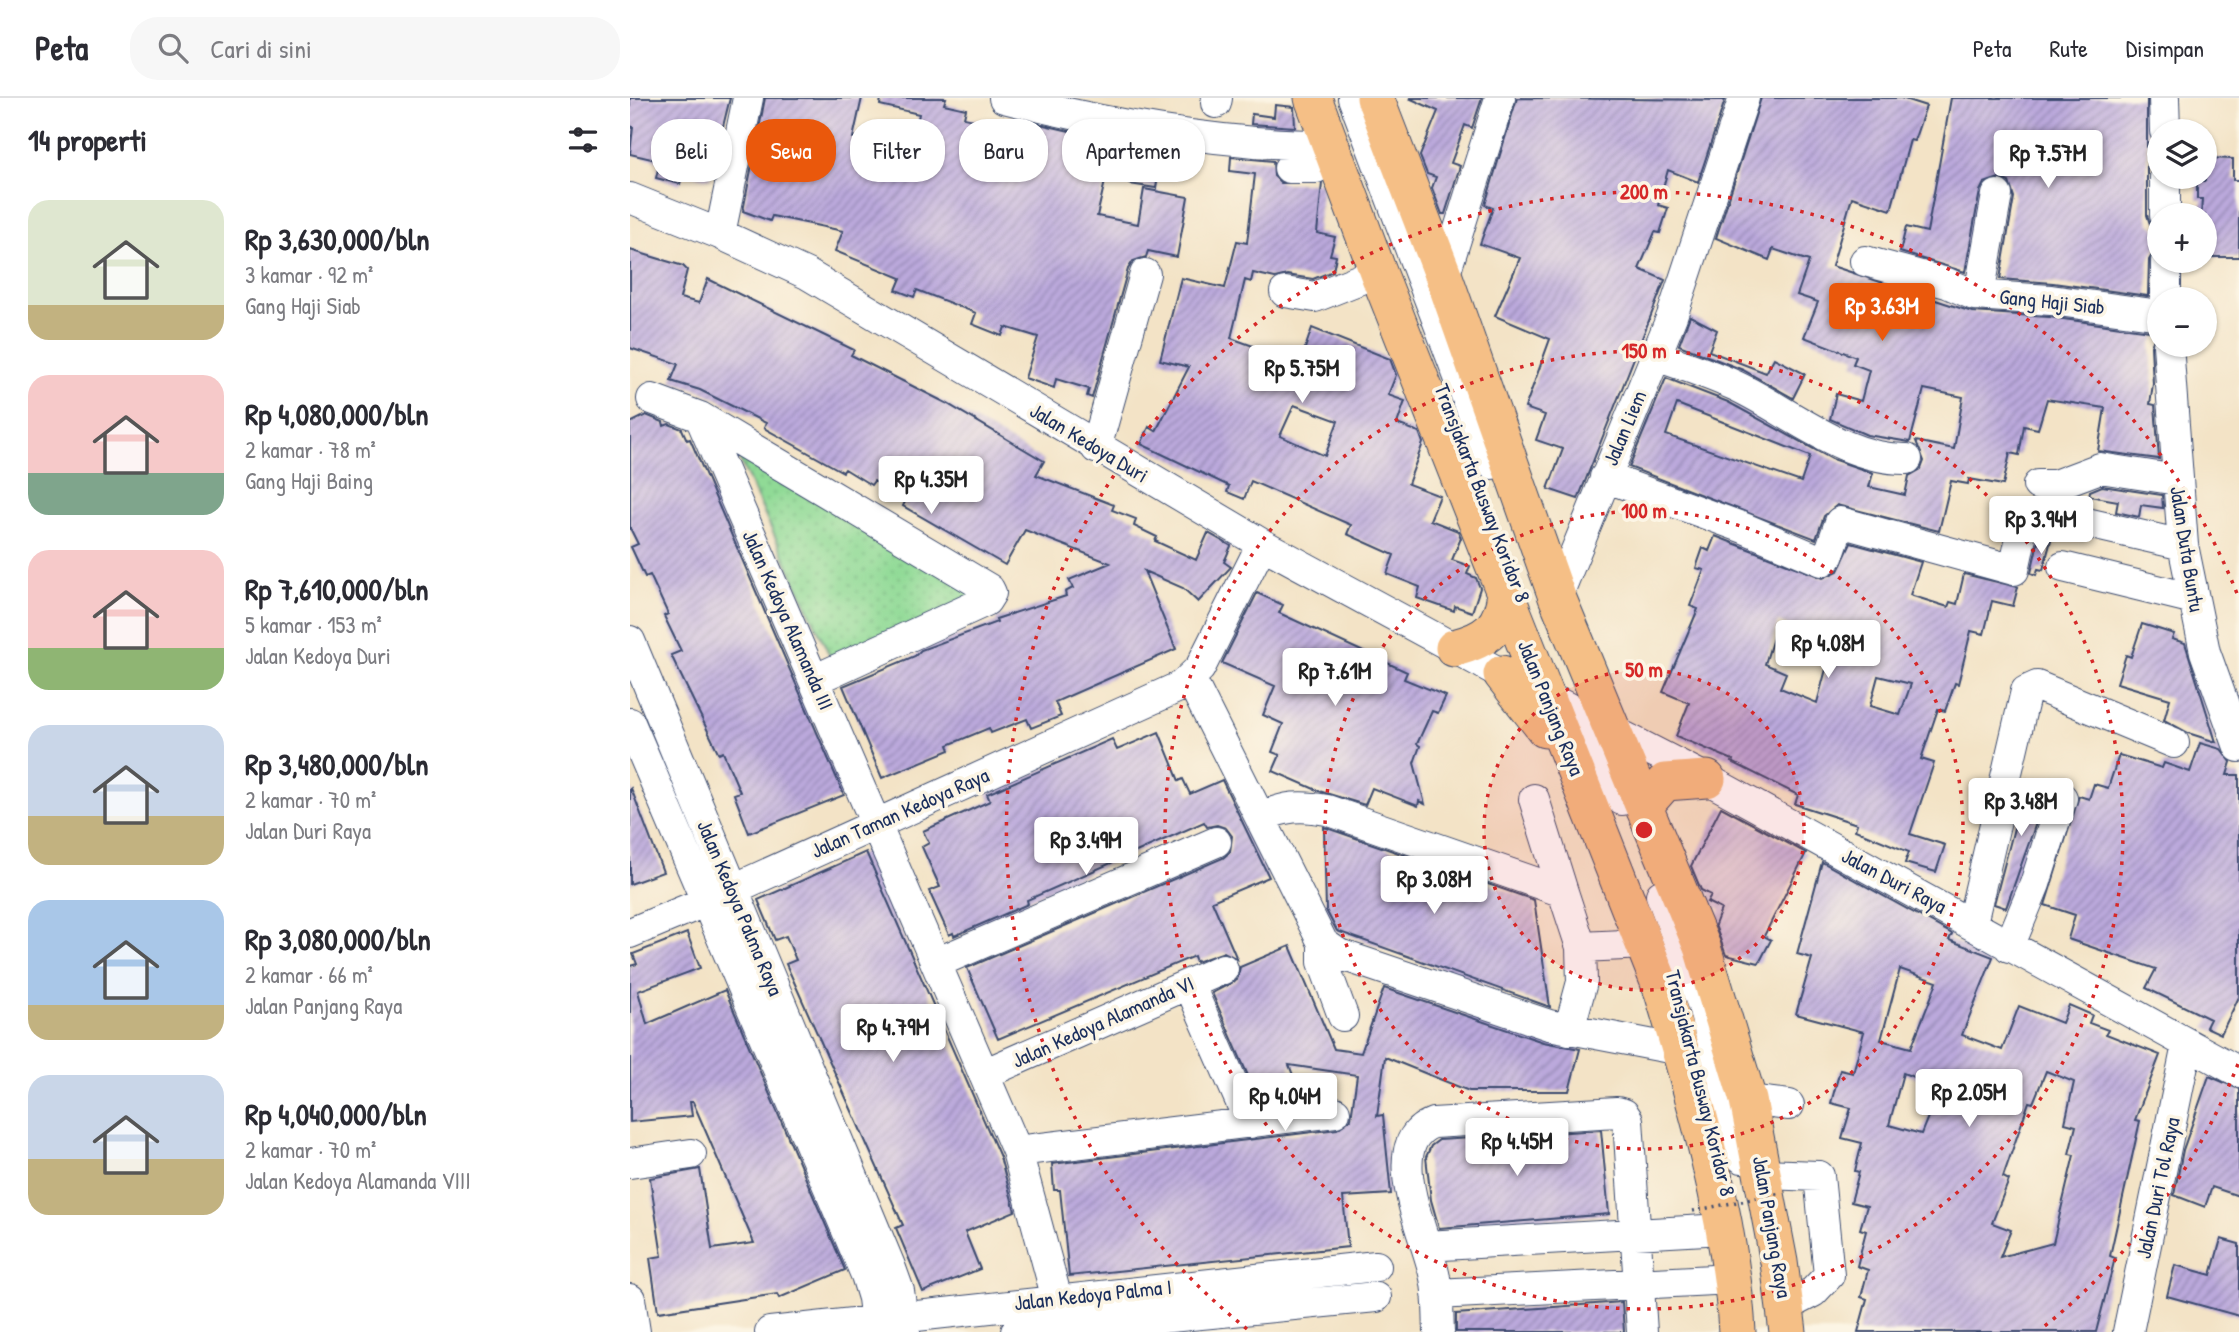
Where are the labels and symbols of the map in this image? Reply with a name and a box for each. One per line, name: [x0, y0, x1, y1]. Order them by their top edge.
pin: Rp 7.57M: [1976, 130, 2120, 190]
text: 200 m: [1620, 177, 1668, 206]
street label: Gang Haji Siab: [1998, 282, 2106, 321]
pin: Rp 3.63M: [1810, 284, 1954, 343]
text: 150 m: [1621, 336, 1667, 365]
pin: Rp 5.75M: [1230, 345, 1374, 405]
street label: Transjakarta Busway Koridor 8: [1427, 379, 1538, 606]
street label: Jalan Liem: [1596, 386, 1653, 470]
street label: Jalan Kedoya Duri: [1025, 396, 1154, 489]
pin: Rp 4.35M: [859, 456, 1003, 516]
street label: Jalan Duta Buntu: [2163, 484, 2212, 614]
text: 100 m: [1621, 496, 1667, 525]
pin: Rp 3.94M: [1969, 496, 2113, 556]
street label: Jalan Kedoya Alamanda III: [736, 525, 841, 714]
pin: Rp 4.08M: [1756, 620, 1900, 680]
street label: Jalan Panjang Raya: [1511, 636, 1592, 780]
pin: Rp 7.61M: [1263, 648, 1407, 708]
text: 50 m: [1625, 655, 1663, 684]
street label: Jalan Taman Kedoya Raya: [806, 760, 993, 865]
pin: Rp 3.48M: [1949, 778, 2093, 838]
street label: Jalan Kedoya Palma Raya: [690, 816, 791, 1000]
pin: Rp 3.49M: [1014, 818, 1158, 877]
centre of rings: [1632, 818, 1656, 842]
street label: Jalan Duri Raya: [1837, 841, 1952, 920]
pin: Rp 3.08M: [1362, 856, 1506, 916]
street label: Transjakarta Busway Koridor 8: [1658, 967, 1743, 1199]
street label: Jalan Kedoya Alamanda VI: [1007, 968, 1198, 1075]
pin: Rp 4.79M: [821, 1004, 965, 1064]
pin: Rp 2.05M: [1897, 1070, 2041, 1129]
pin: Rp 4.04M: [1213, 1074, 1357, 1133]
street label: Jalan Duri Tol Raya: [2128, 1115, 2187, 1261]
pin: Rp 4.45M: [1445, 1118, 1589, 1178]
street label: Jalan Panjang Raya: [1746, 1154, 1799, 1300]
street label: Jalan Kedoya Palma I: [1013, 1272, 1173, 1317]

